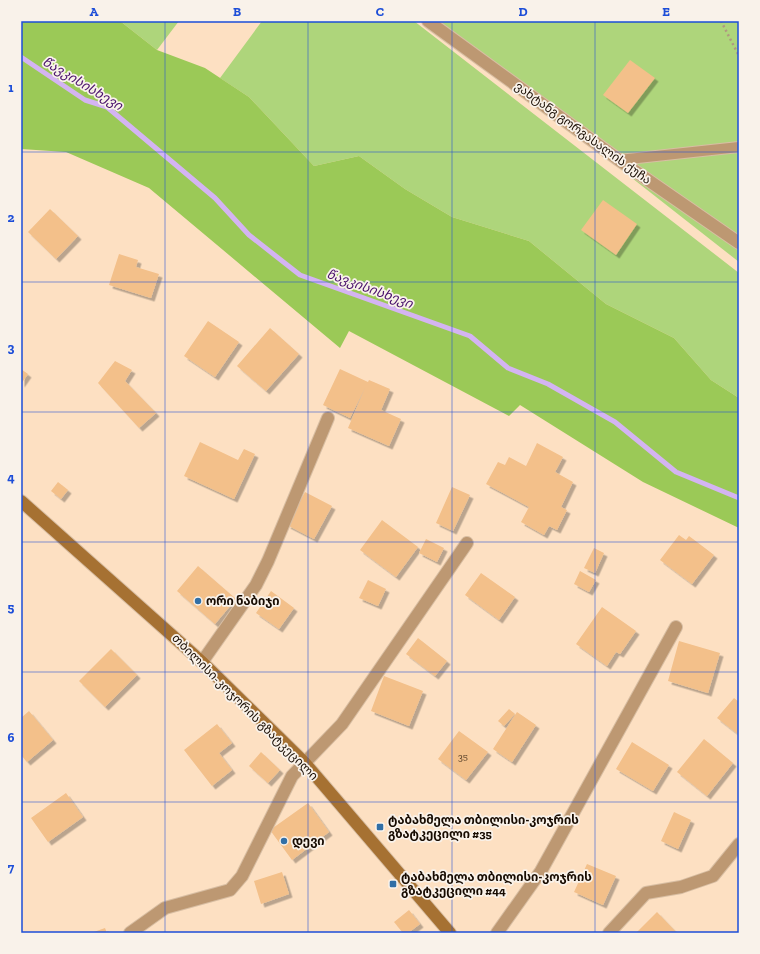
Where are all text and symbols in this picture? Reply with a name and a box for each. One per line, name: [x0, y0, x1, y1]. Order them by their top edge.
text: A: [90, 4, 99, 19]
text: B: [233, 4, 241, 19]
text: C: [376, 4, 384, 19]
text: D: [518, 4, 528, 19]
text: E: [662, 4, 670, 19]
water label: წავკისისხევი: [40, 54, 126, 114]
street label: ვახტანგ გორგასალის ქუჩა: [512, 79, 654, 188]
text: 1: [8, 80, 14, 95]
text: 2: [8, 210, 15, 225]
water label: წავკისისხევი: [324, 266, 415, 312]
text: 3: [8, 340, 15, 355]
text: 4: [7, 470, 15, 485]
place label: ორი ნაბიჯი: [206, 594, 280, 608]
marker: ორი ნაბიჯი: [193, 596, 203, 606]
text: 5: [8, 600, 15, 615]
street label: თბილისი-კოჯორის გზატკეცილი: [168, 631, 321, 784]
text: 6: [8, 730, 15, 745]
house number: 35: [458, 751, 468, 763]
place label: ტაბახმელა თბილისი-კოჯრის გზატკეცილი #35: [388, 813, 579, 842]
marker: ტაბახმელა თბილისი-კოჯრის გზატკეცილი #35: [375, 822, 385, 832]
place label: დევი: [292, 834, 325, 849]
marker: დევი: [279, 836, 289, 846]
text: 7: [8, 860, 15, 875]
place label: ტაბახმელა თბილისი-კოჯრის გზატკეცილი #44: [401, 870, 592, 899]
marker: ტაბახმელა თბილისი-კოჯრის გზატკეცილი #44: [388, 879, 398, 889]

